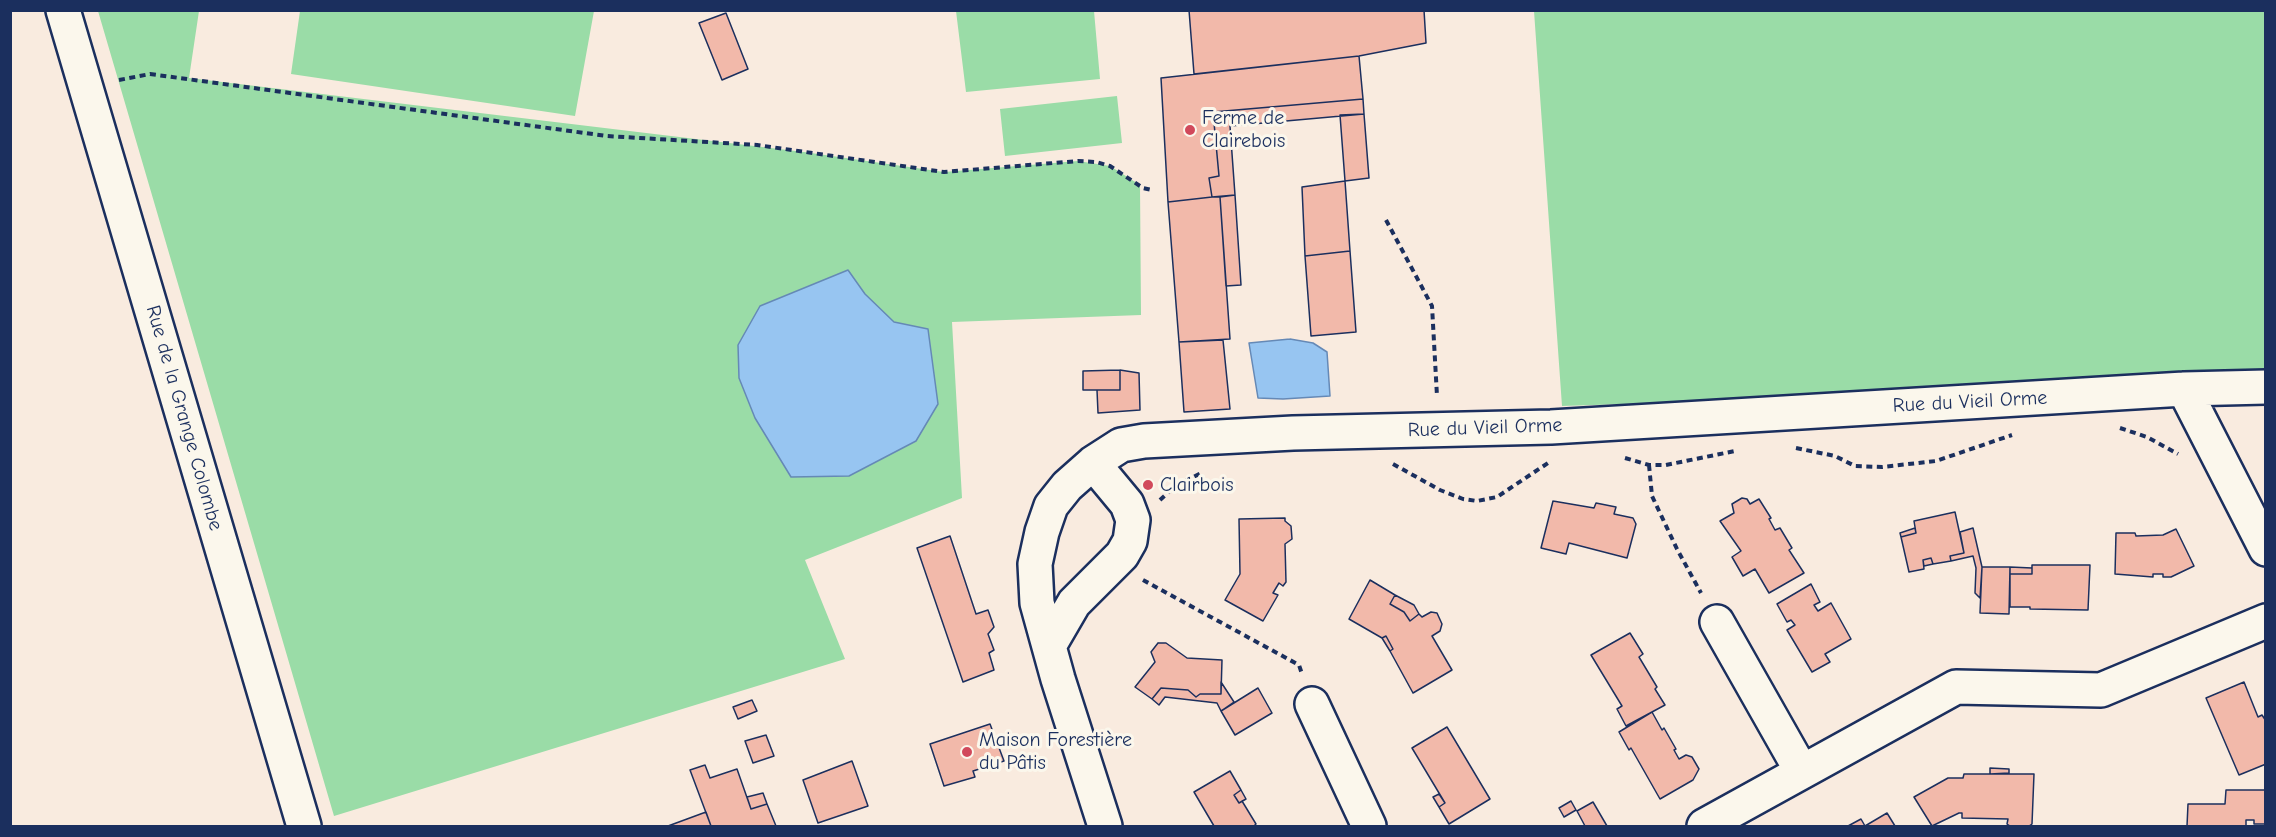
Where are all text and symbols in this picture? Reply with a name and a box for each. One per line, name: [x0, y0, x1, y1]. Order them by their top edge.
place label: Ferme de Clairebois: [1202, 106, 1285, 153]
marker: Ferme de Clairebois: [1183, 123, 1197, 137]
street label: Rue de la Grange Colombe: [140, 303, 228, 533]
street label: Rue du Vieil Orme: [1892, 386, 2048, 418]
street label: Rue du Vieil Orme: [1407, 413, 1563, 443]
place label: Clairbois: [1160, 473, 1234, 497]
marker: Clairbois: [1141, 478, 1155, 492]
place label: Maison Forestière du Pâtis: [979, 728, 1132, 775]
marker: Maison Forestière du Pâtis: [960, 745, 974, 759]

